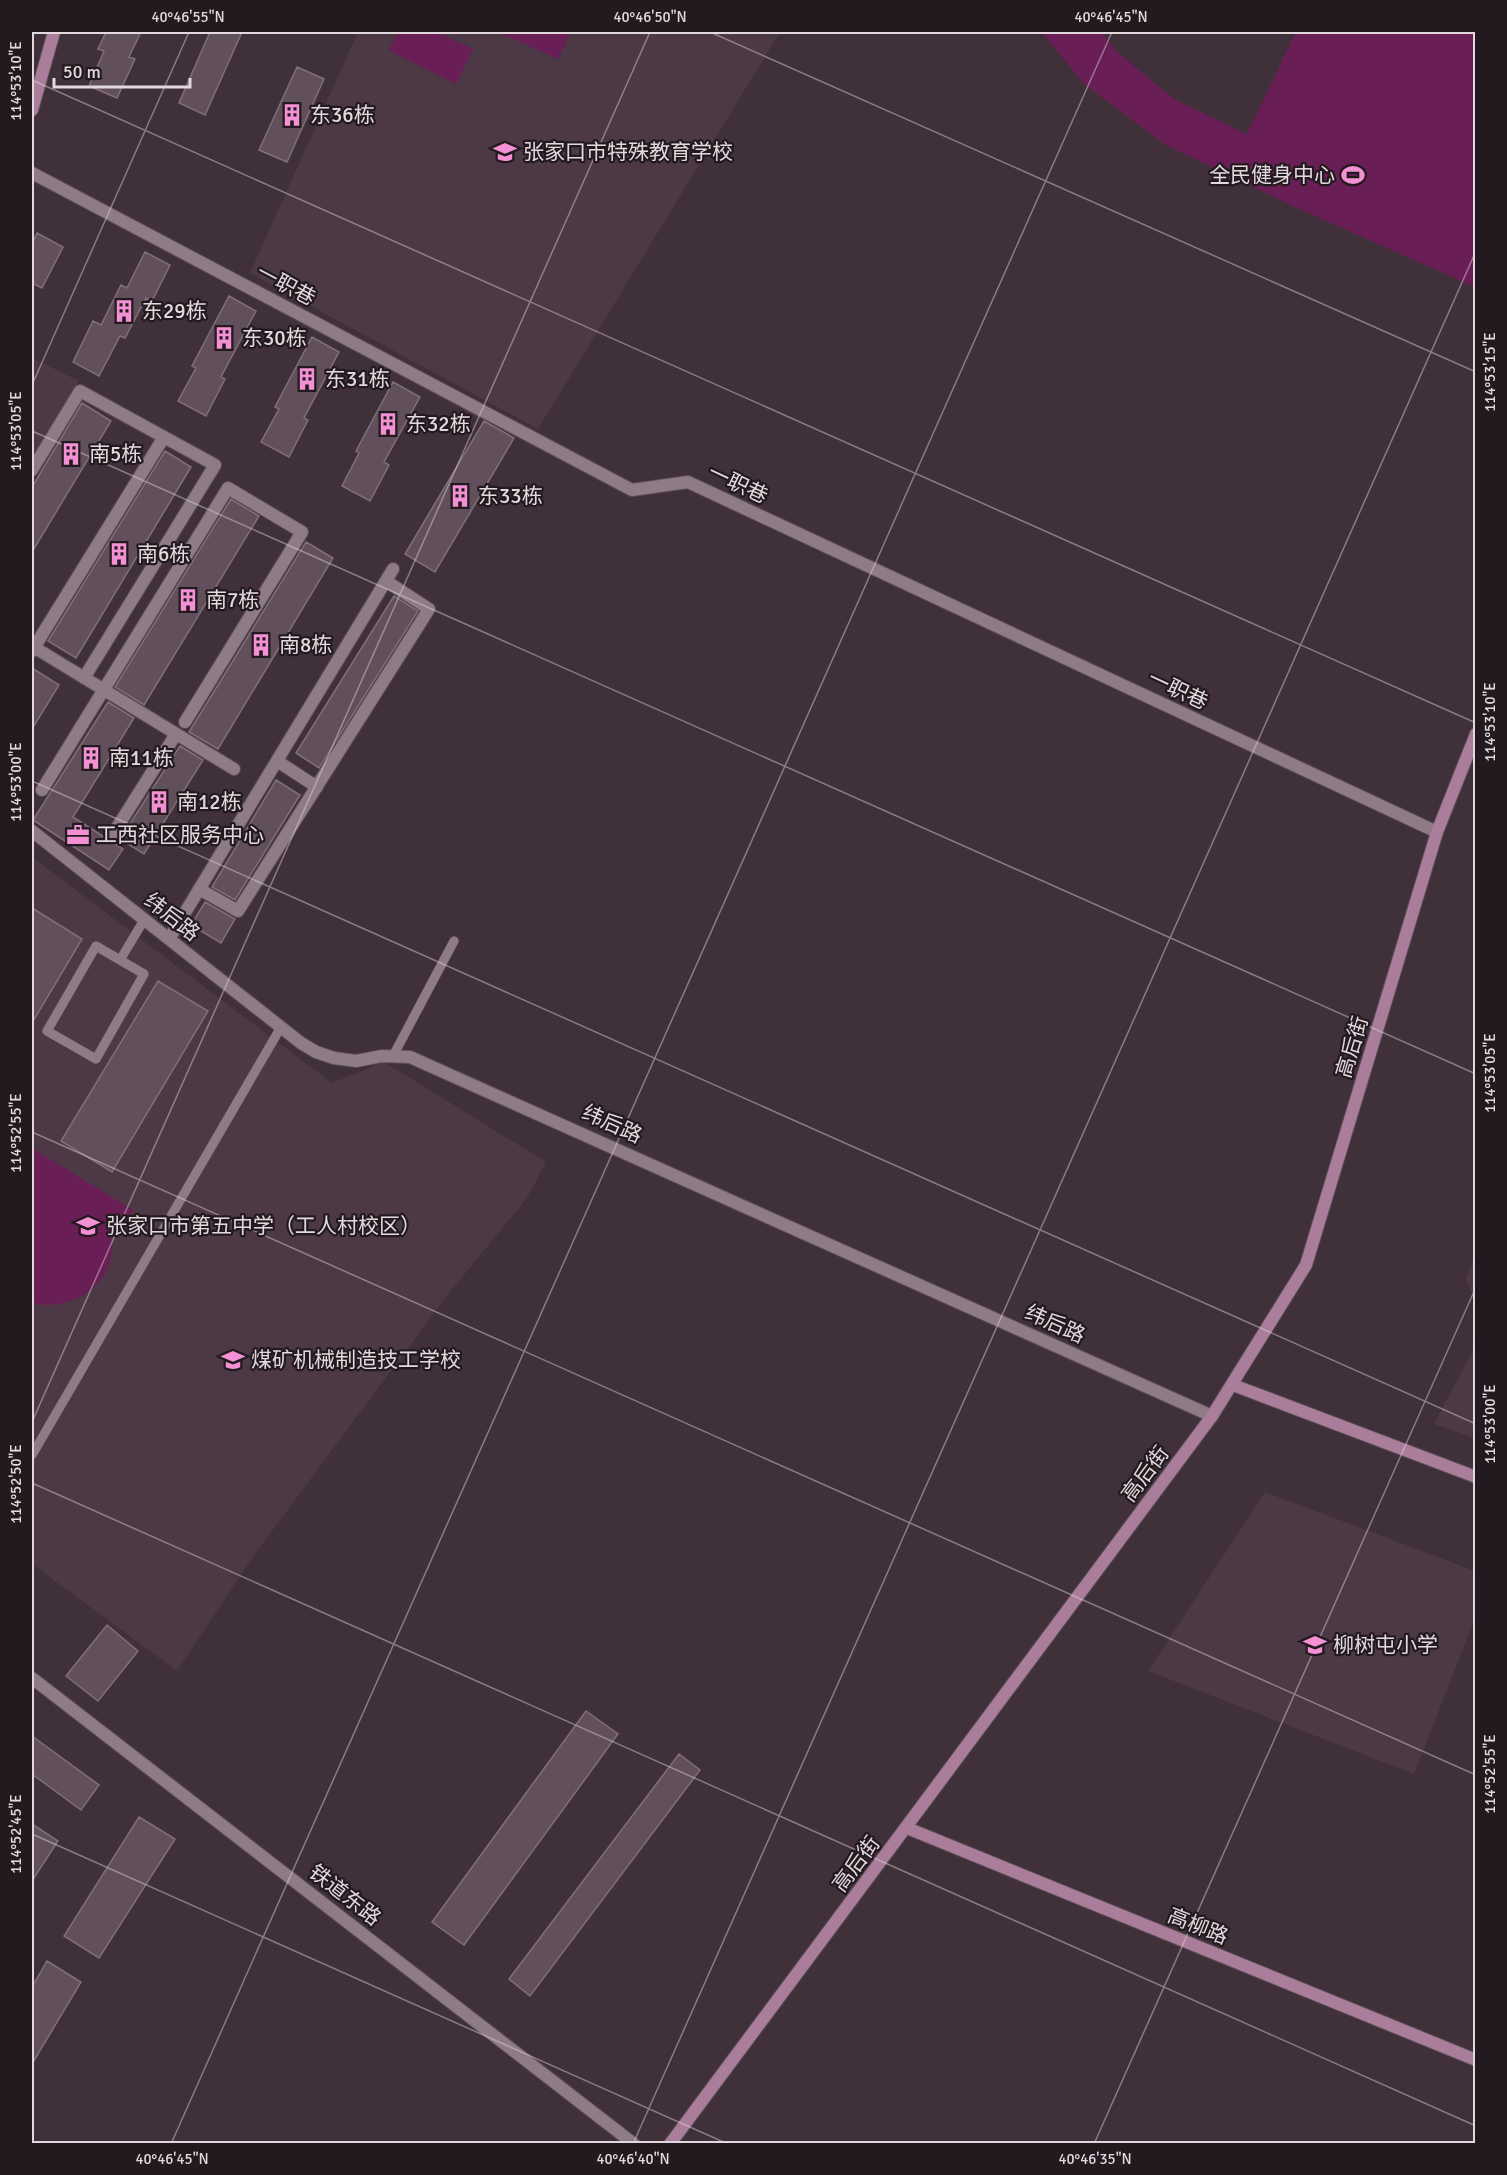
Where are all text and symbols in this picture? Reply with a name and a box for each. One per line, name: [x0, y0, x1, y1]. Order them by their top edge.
text: 40°46'55"N: [151, 8, 225, 26]
text: 40°46'50"N: [613, 8, 687, 26]
text: 40°46'45"N: [1074, 8, 1148, 26]
text: 114°53'10"E: [7, 41, 25, 121]
scale bar: [54, 51, 190, 89]
text: 50 m: [63, 61, 101, 83]
building icon: 东36栋: [279, 102, 305, 128]
place label: 东36栋: [310, 102, 375, 128]
school or university icon: 张家口市特殊教育学校: [492, 139, 518, 165]
place label: 张家口市特殊教育学校: [523, 139, 733, 165]
place label: 全民健身中心: [1209, 162, 1335, 188]
sports icon: 全民健身中心: [1340, 162, 1366, 188]
street label: 一职巷: [252, 259, 320, 311]
building icon: 东29栋: [111, 298, 137, 324]
place label: 东29栋: [142, 298, 207, 324]
building icon: 东30栋: [211, 325, 237, 351]
place label: 东30栋: [242, 325, 307, 351]
text: 114°53'15"E: [1481, 332, 1499, 412]
building icon: 东31栋: [294, 366, 320, 392]
place label: 东31栋: [325, 366, 390, 392]
text: 114°53'05"E: [7, 391, 25, 471]
building icon: 东32栋: [375, 411, 401, 437]
place label: 东32栋: [406, 411, 471, 437]
building icon: 南5栋: [58, 441, 84, 467]
place label: 南5栋: [89, 441, 142, 467]
street label: 一职巷: [704, 459, 772, 509]
building icon: 东33栋: [447, 483, 473, 509]
place label: 东33栋: [478, 483, 543, 509]
building icon: 南6栋: [106, 541, 132, 567]
place label: 南6栋: [137, 541, 190, 567]
building icon: 南7栋: [175, 587, 201, 613]
place label: 南7栋: [206, 587, 259, 613]
building icon: 南8栋: [248, 632, 274, 658]
place label: 南8栋: [279, 632, 332, 658]
street label: 一职巷: [1144, 665, 1212, 715]
text: 114°53'10"E: [1481, 682, 1499, 762]
text: 114°53'00"E: [7, 742, 25, 822]
building icon: 南11栋: [78, 745, 104, 771]
place label: 南11栋: [109, 745, 174, 771]
building icon: 南12栋: [146, 789, 172, 815]
place label: 南12栋: [177, 789, 242, 815]
office icon: 工西社区服务中心: [65, 822, 91, 848]
place label: 工西社区服务中心: [96, 822, 264, 848]
street label: 纬后路: [139, 887, 205, 947]
street label: 高后街: [1330, 1013, 1374, 1081]
text: 114°53'05"E: [1481, 1033, 1499, 1113]
text: 114°52'55"E: [7, 1093, 25, 1173]
street label: 纬后路: [578, 1099, 646, 1149]
school or university icon: 张家口市第五中学（工人村校区）: [75, 1213, 101, 1239]
place label: 张家口市第五中学（工人村校区）: [106, 1213, 421, 1239]
street label: 纬后路: [1021, 1299, 1089, 1349]
school or university icon: 煤矿机械制造技工学校: [220, 1347, 246, 1373]
place label: 煤矿机械制造技工学校: [251, 1347, 461, 1373]
text: 114°53'00"E: [1481, 1384, 1499, 1464]
street label: 高后街: [1116, 1441, 1174, 1507]
text: 114°52'50"E: [7, 1444, 25, 1524]
school or university icon: 柳树屯小学: [1302, 1632, 1328, 1658]
place label: 柳树屯小学: [1333, 1632, 1438, 1658]
text: 114°52'55"E: [1481, 1734, 1499, 1814]
text: 114°52'45"E: [7, 1794, 25, 1874]
street label: 高后街: [827, 1831, 885, 1897]
street label: 铁道东路: [304, 1859, 386, 1931]
street label: 高柳路: [1164, 1902, 1232, 1950]
text: 40°46'45"N: [135, 2150, 209, 2168]
text: 40°46'40"N: [596, 2150, 670, 2168]
text: 40°46'35"N: [1058, 2150, 1132, 2168]

